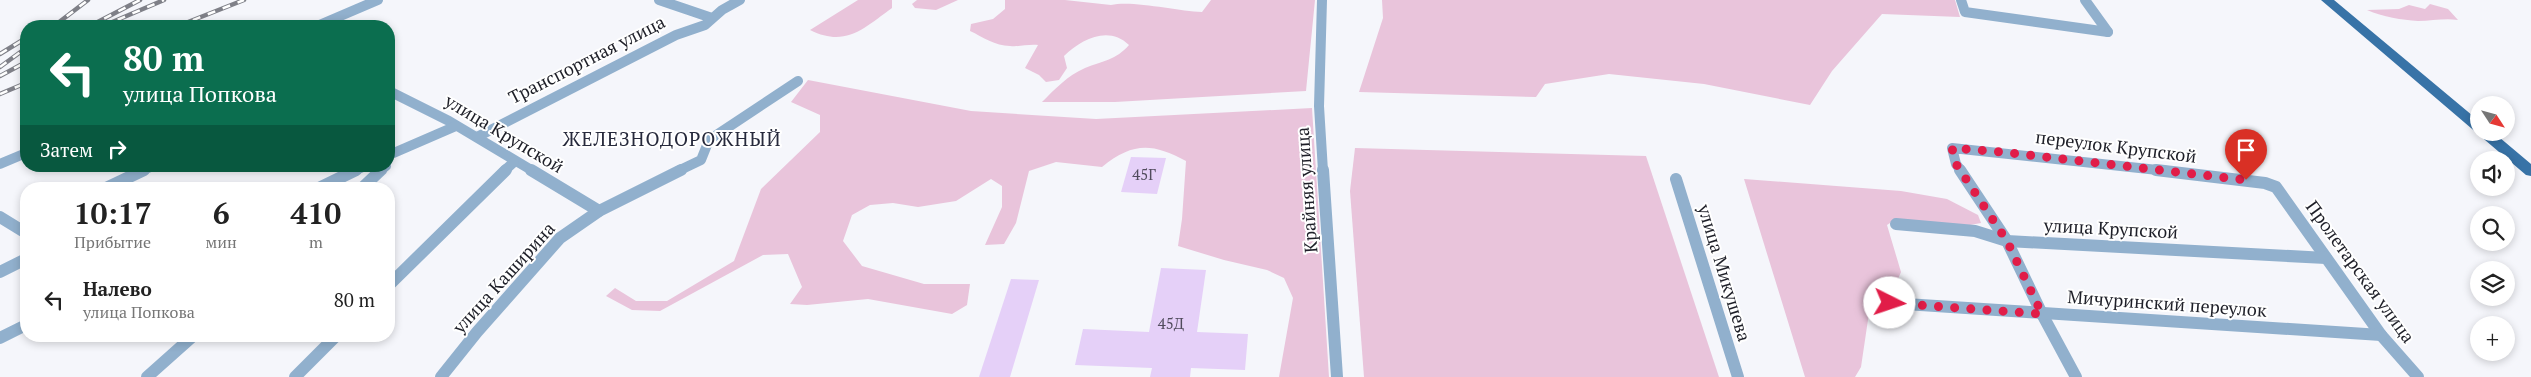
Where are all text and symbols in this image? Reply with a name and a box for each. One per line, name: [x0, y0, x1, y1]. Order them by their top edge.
street label: Транспортная улица: [504, 9, 669, 109]
text: 80 m: [123, 35, 204, 81]
icon: left: [40, 40, 105, 105]
text: улица Попкова: [123, 79, 277, 108]
street label: улица Крупской: [440, 88, 568, 178]
north arrow: [2470, 96, 2515, 141]
map controls: [2470, 96, 2515, 361]
street label: переулок Крупской: [2034, 124, 2198, 168]
district label: ЖЕЛЕЗНОДОРОЖНЫЙ: [563, 126, 781, 151]
street label: Крайняя улица: [1290, 126, 1322, 254]
pin: [2225, 129, 2267, 180]
icon: right: [103, 135, 131, 163]
icon: arrive: [2232, 136, 2260, 164]
text: Затем: [40, 137, 93, 162]
button: sound: [2470, 151, 2515, 196]
house number: 45Г: [1132, 164, 1156, 184]
text: 10:17: [74, 193, 152, 233]
text: 6: [213, 193, 230, 233]
text: 410: [290, 193, 341, 233]
street label: Пролетарская улица: [2301, 195, 2421, 347]
street label: улица Микушева: [1692, 200, 1757, 344]
button: search: [2470, 206, 2515, 251]
street label: улица Крупской: [2042, 212, 2179, 244]
street label: улица Каширина: [446, 217, 560, 339]
text: Прибытие: [74, 231, 151, 253]
text: мин: [205, 231, 237, 253]
text: m: [309, 231, 323, 253]
button: layers: [2470, 261, 2515, 306]
text: Налево: [83, 276, 152, 301]
position arrow: [1863, 276, 1915, 328]
street label: Мичуринский переулок: [2067, 284, 2268, 322]
icon: left: [40, 286, 68, 314]
text: 80 m: [334, 287, 375, 312]
text: улица Попкова: [83, 301, 195, 323]
house number: 45Д: [1158, 313, 1185, 333]
button: +: [2470, 316, 2515, 361]

